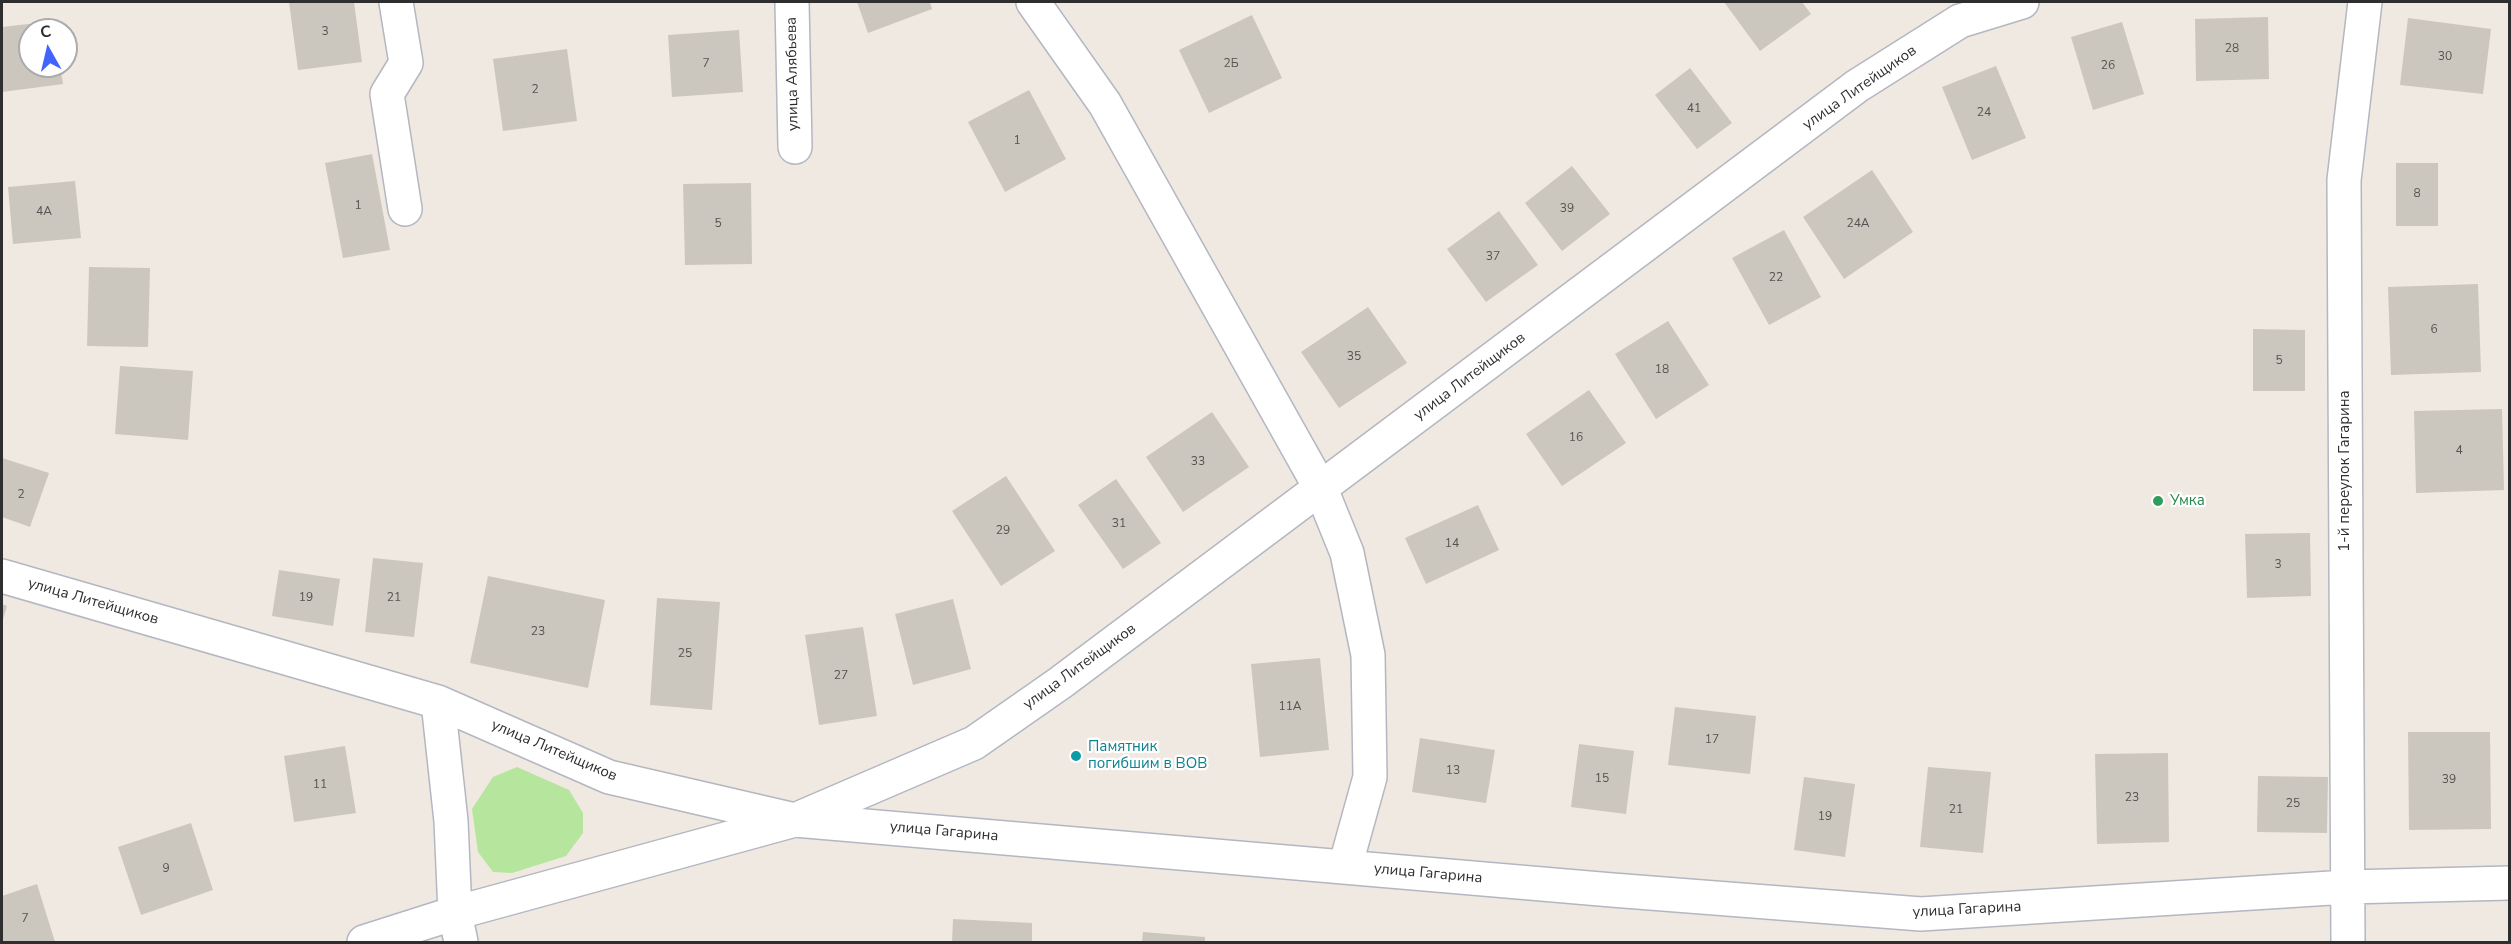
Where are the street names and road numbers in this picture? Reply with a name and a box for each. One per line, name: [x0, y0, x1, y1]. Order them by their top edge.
street label: улица Алябьева: [783, 17, 803, 131]
street label: улица Литейщиков: [1800, 42, 1920, 134]
street label: улица Литейщиков: [1411, 329, 1529, 425]
street label: 1-й переулок Гагарина: [2336, 390, 2354, 552]
street label: улица Литейщиков: [26, 575, 160, 629]
street label: улица Литейщиков: [1020, 620, 1140, 714]
street label: улица Литейщиков: [488, 716, 620, 786]
street label: улица Гагарина: [889, 818, 999, 846]
street label: улица Гагарина: [1373, 860, 1483, 888]
street label: улица Гагарина: [1912, 898, 2022, 922]

